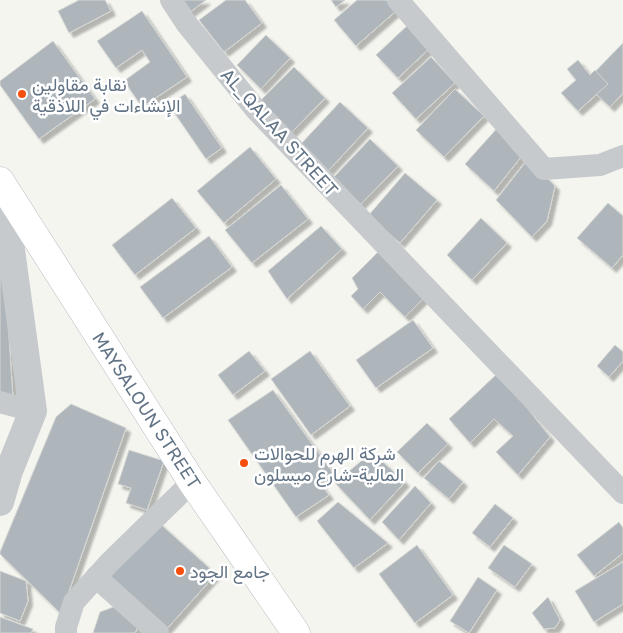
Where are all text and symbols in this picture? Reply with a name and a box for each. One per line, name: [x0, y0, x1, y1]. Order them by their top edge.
street label: AL_QALAA STREET: [217, 64, 343, 200]
place label: نقابة مقاولين الإنشاءات في اللاذقية: [32, 73, 180, 121]
marker: نقابة مقاولين الإنشاءات في اللاذقية: [16, 88, 28, 100]
street label: MAYSALOUN STREET: [88, 327, 206, 493]
place label: شركة الهرم للحوالات المالية-شارع ميسلون: [254, 442, 404, 487]
marker: شركة الهرم للحوالات المالية-شارع ميسلون: [238, 457, 250, 469]
place label: جامع الجود: [190, 560, 270, 584]
marker: جامع الجود: [174, 565, 186, 577]

